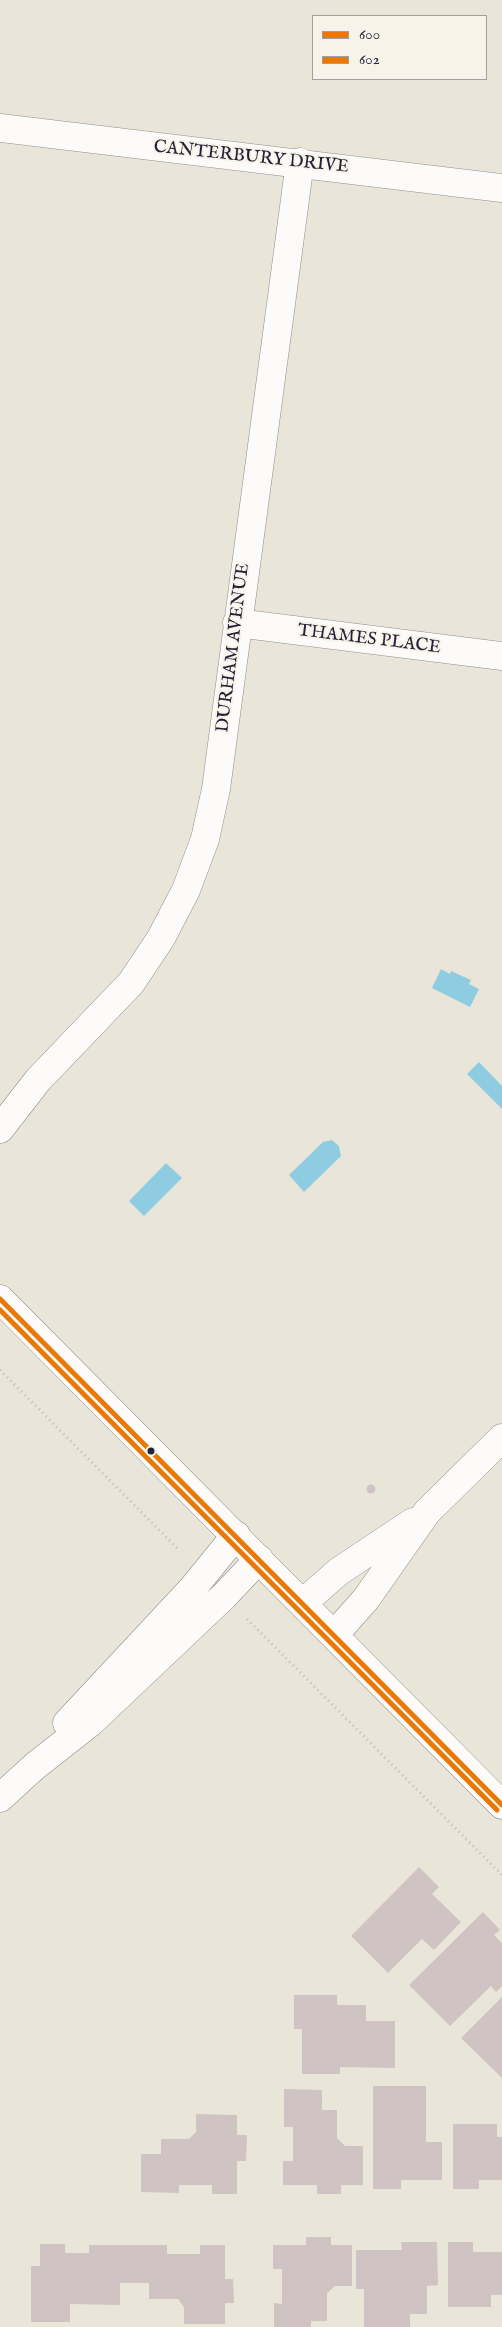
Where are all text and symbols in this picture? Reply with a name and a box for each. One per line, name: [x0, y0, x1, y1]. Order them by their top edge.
legend: [312, 15, 487, 80]
text: 600: [359, 25, 380, 44]
text: 602: [359, 50, 380, 69]
street label: CANTERBURY DRIVE: [152, 137, 350, 179]
street label: DURHAM AVENUE: [213, 562, 255, 734]
street label: THAMES PLACE: [296, 621, 442, 659]
unlabelled marker: [146, 1446, 156, 1456]

